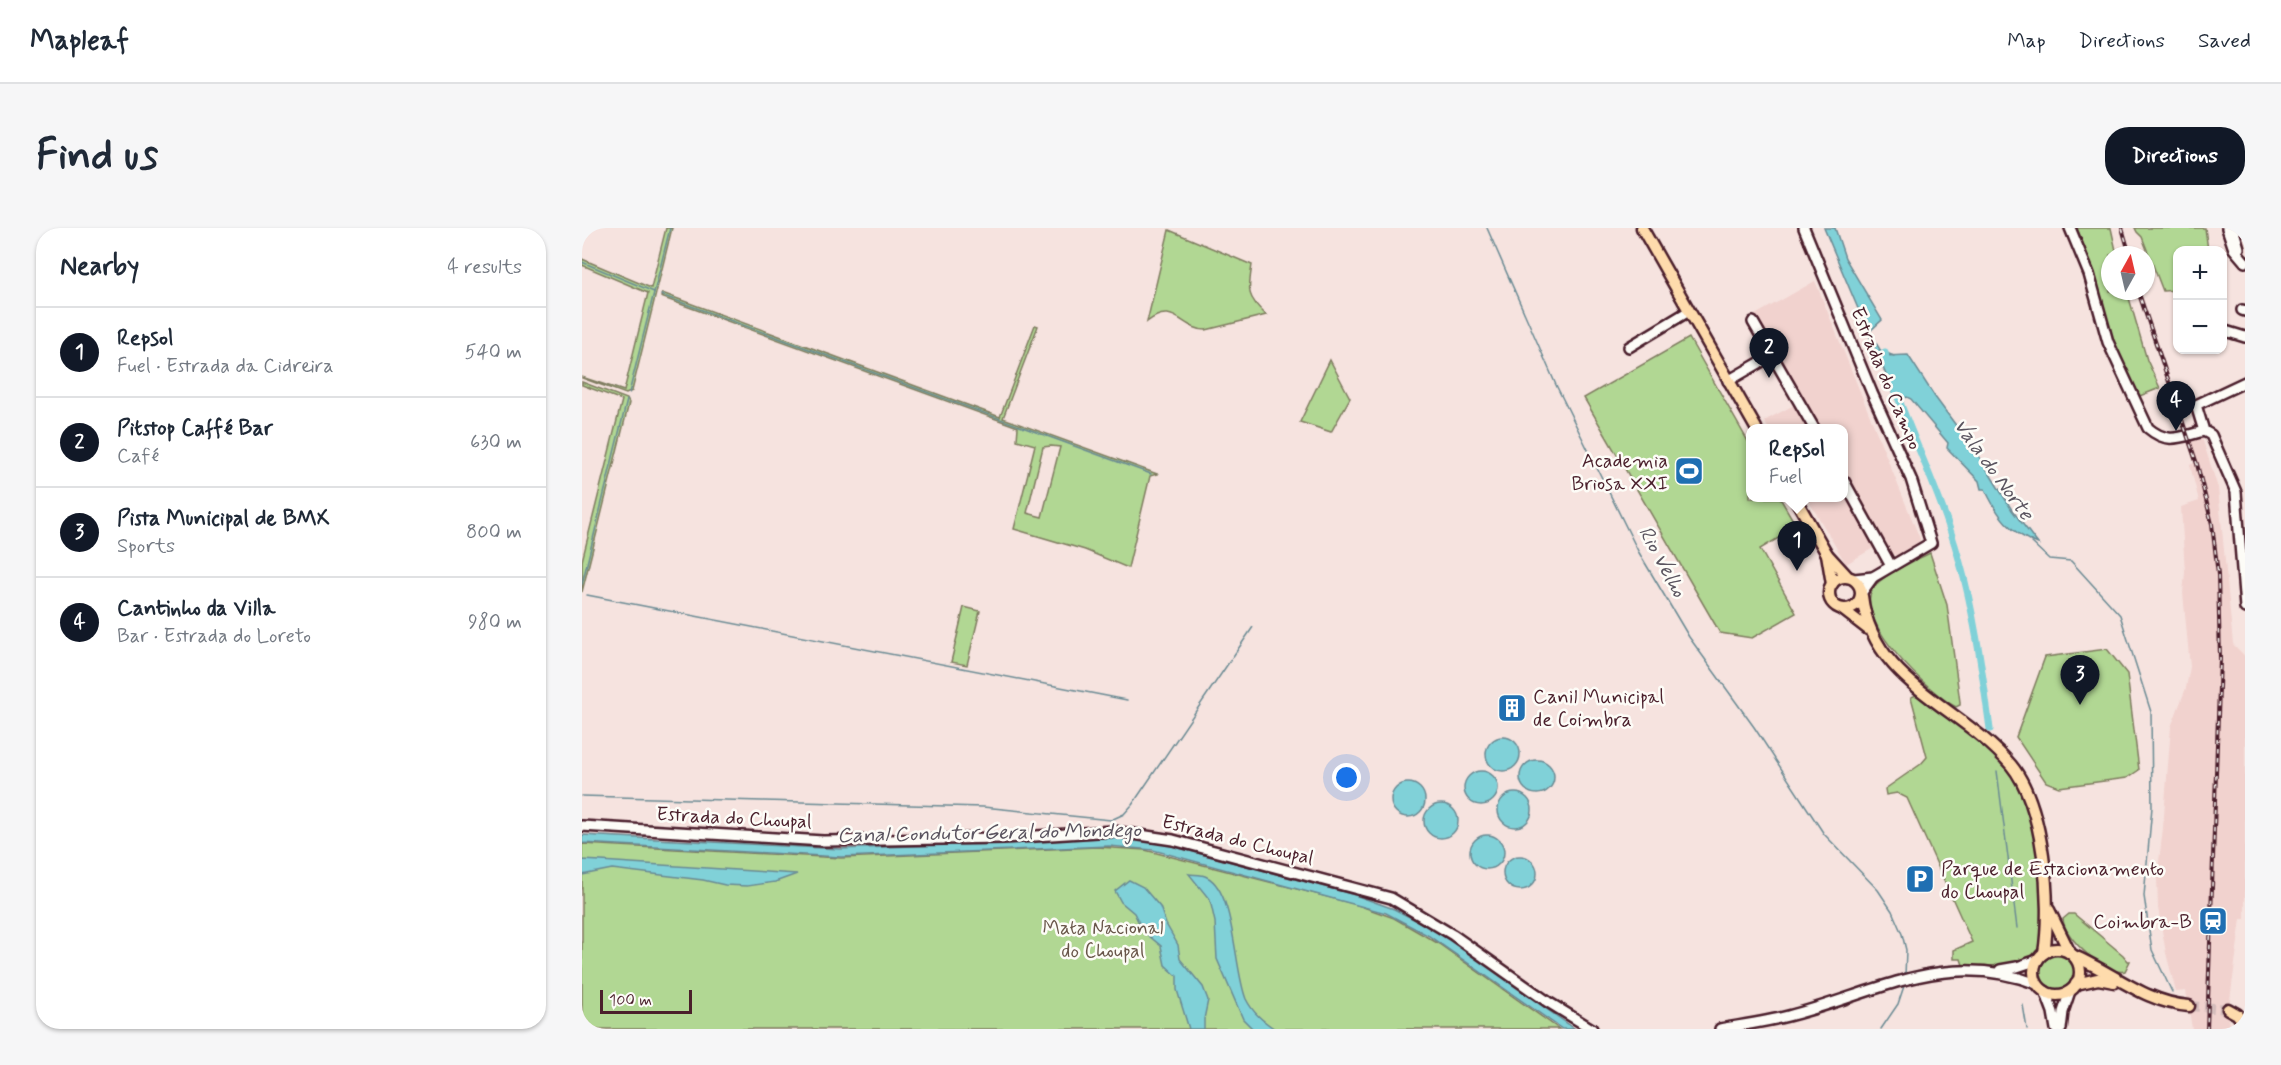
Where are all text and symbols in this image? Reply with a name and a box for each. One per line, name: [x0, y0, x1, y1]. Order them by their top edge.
text: Mapleaf: [30, 23, 129, 60]
text: Map: [2007, 27, 2046, 55]
text: Directions: [2079, 27, 2165, 55]
text: Saved: [2198, 27, 2251, 55]
button: Directions: [2105, 127, 2245, 185]
text: Find us: [36, 129, 158, 184]
north arrow: [2101, 246, 2155, 300]
map controls: [2173, 246, 2227, 354]
button: +: [2173, 246, 2227, 300]
text: Nearby: [60, 250, 139, 284]
text: 4 results: [447, 254, 522, 281]
button: −: [2173, 300, 2227, 354]
street label: Estrada do Campo: [1843, 303, 1928, 454]
text: Repsol: [117, 325, 173, 353]
pin: 2: [1750, 328, 1788, 378]
text: 1: [75, 339, 84, 366]
text: 540 m: [465, 339, 522, 366]
text: Fuel · Estrada da Cidreira: [117, 353, 333, 380]
pin: 4: [2156, 382, 2196, 431]
water label: Vala do Norte: [1947, 413, 2041, 527]
text: Pitstop Caffé Bar: [117, 415, 273, 443]
popup: [1746, 424, 1848, 502]
text: 2: [75, 429, 84, 456]
text: 630 m: [470, 429, 522, 456]
text: Repsol: [1769, 436, 1825, 464]
text: Café: [117, 443, 159, 470]
place label: Academia Briosa XXI: [1572, 448, 1668, 498]
sports icon: Academia Briosa XXI: [1673, 455, 1705, 487]
text: Fuel: [1769, 464, 1802, 491]
text: Pista Municipal de BMX: [117, 505, 330, 533]
text: 3: [75, 519, 84, 546]
text: 800 m: [466, 519, 522, 546]
water label: Rio Velho: [1631, 521, 1693, 602]
pin: 1: [1778, 522, 1816, 571]
text: Sports: [117, 533, 175, 560]
text: Cantinho da Villa: [117, 595, 275, 623]
text: 4: [74, 609, 85, 636]
text: 980 m: [468, 609, 522, 636]
text: Bar · Estrada do Loreto: [117, 623, 311, 650]
pin: 3: [2060, 656, 2100, 705]
place label: Canil Municipal de Coimbra: [1533, 684, 1664, 734]
building icon: Canil Municipal de Coimbra: [1496, 692, 1528, 724]
your location: [1332, 763, 1361, 792]
street label: Estrada do Choupal: [655, 801, 812, 836]
street label: Estrada do Choupal: [1159, 809, 1317, 872]
water label: Canal Condutor Geral do Mondego: [837, 816, 1143, 850]
place label: Parque de Estacionamento do Choupal: [1941, 856, 2164, 906]
parking icon: Parque de Estacionamento do Choupal: [1904, 863, 1936, 895]
station icon: Coimbra-B: [2197, 905, 2229, 937]
place label: Coimbra-B: [2093, 909, 2192, 936]
park label: Mata Nacional do Choupal: [1042, 915, 1164, 965]
scale bar: [600, 987, 692, 1014]
text: 100 m: [609, 990, 652, 1011]

